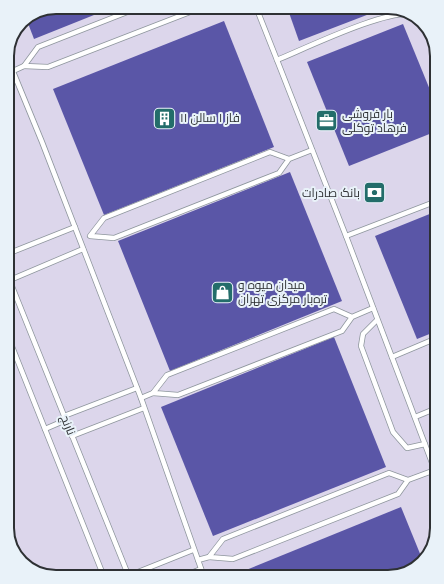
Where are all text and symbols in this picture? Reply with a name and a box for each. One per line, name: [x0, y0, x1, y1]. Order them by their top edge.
building icon: فاز ۱ سالن ۱۱: [151, 105, 177, 131]
place label: بار فروشی فرهاد توکلی: [342, 106, 407, 135]
office icon: بار فروشی فرهاد توکلی: [314, 108, 340, 134]
place label: فاز ۱ سالن ۱۱: [180, 110, 240, 125]
bank icon: بانک صادرات: [362, 180, 388, 206]
place label: بانک صادرات: [302, 185, 360, 200]
place label: میدان میوه و تره‌بار مرکزی تهران: [238, 277, 328, 306]
shop icon: میدان میوه و تره‌بار مرکزی تهران: [209, 279, 235, 305]
street label: نارنج: [57, 412, 79, 438]

